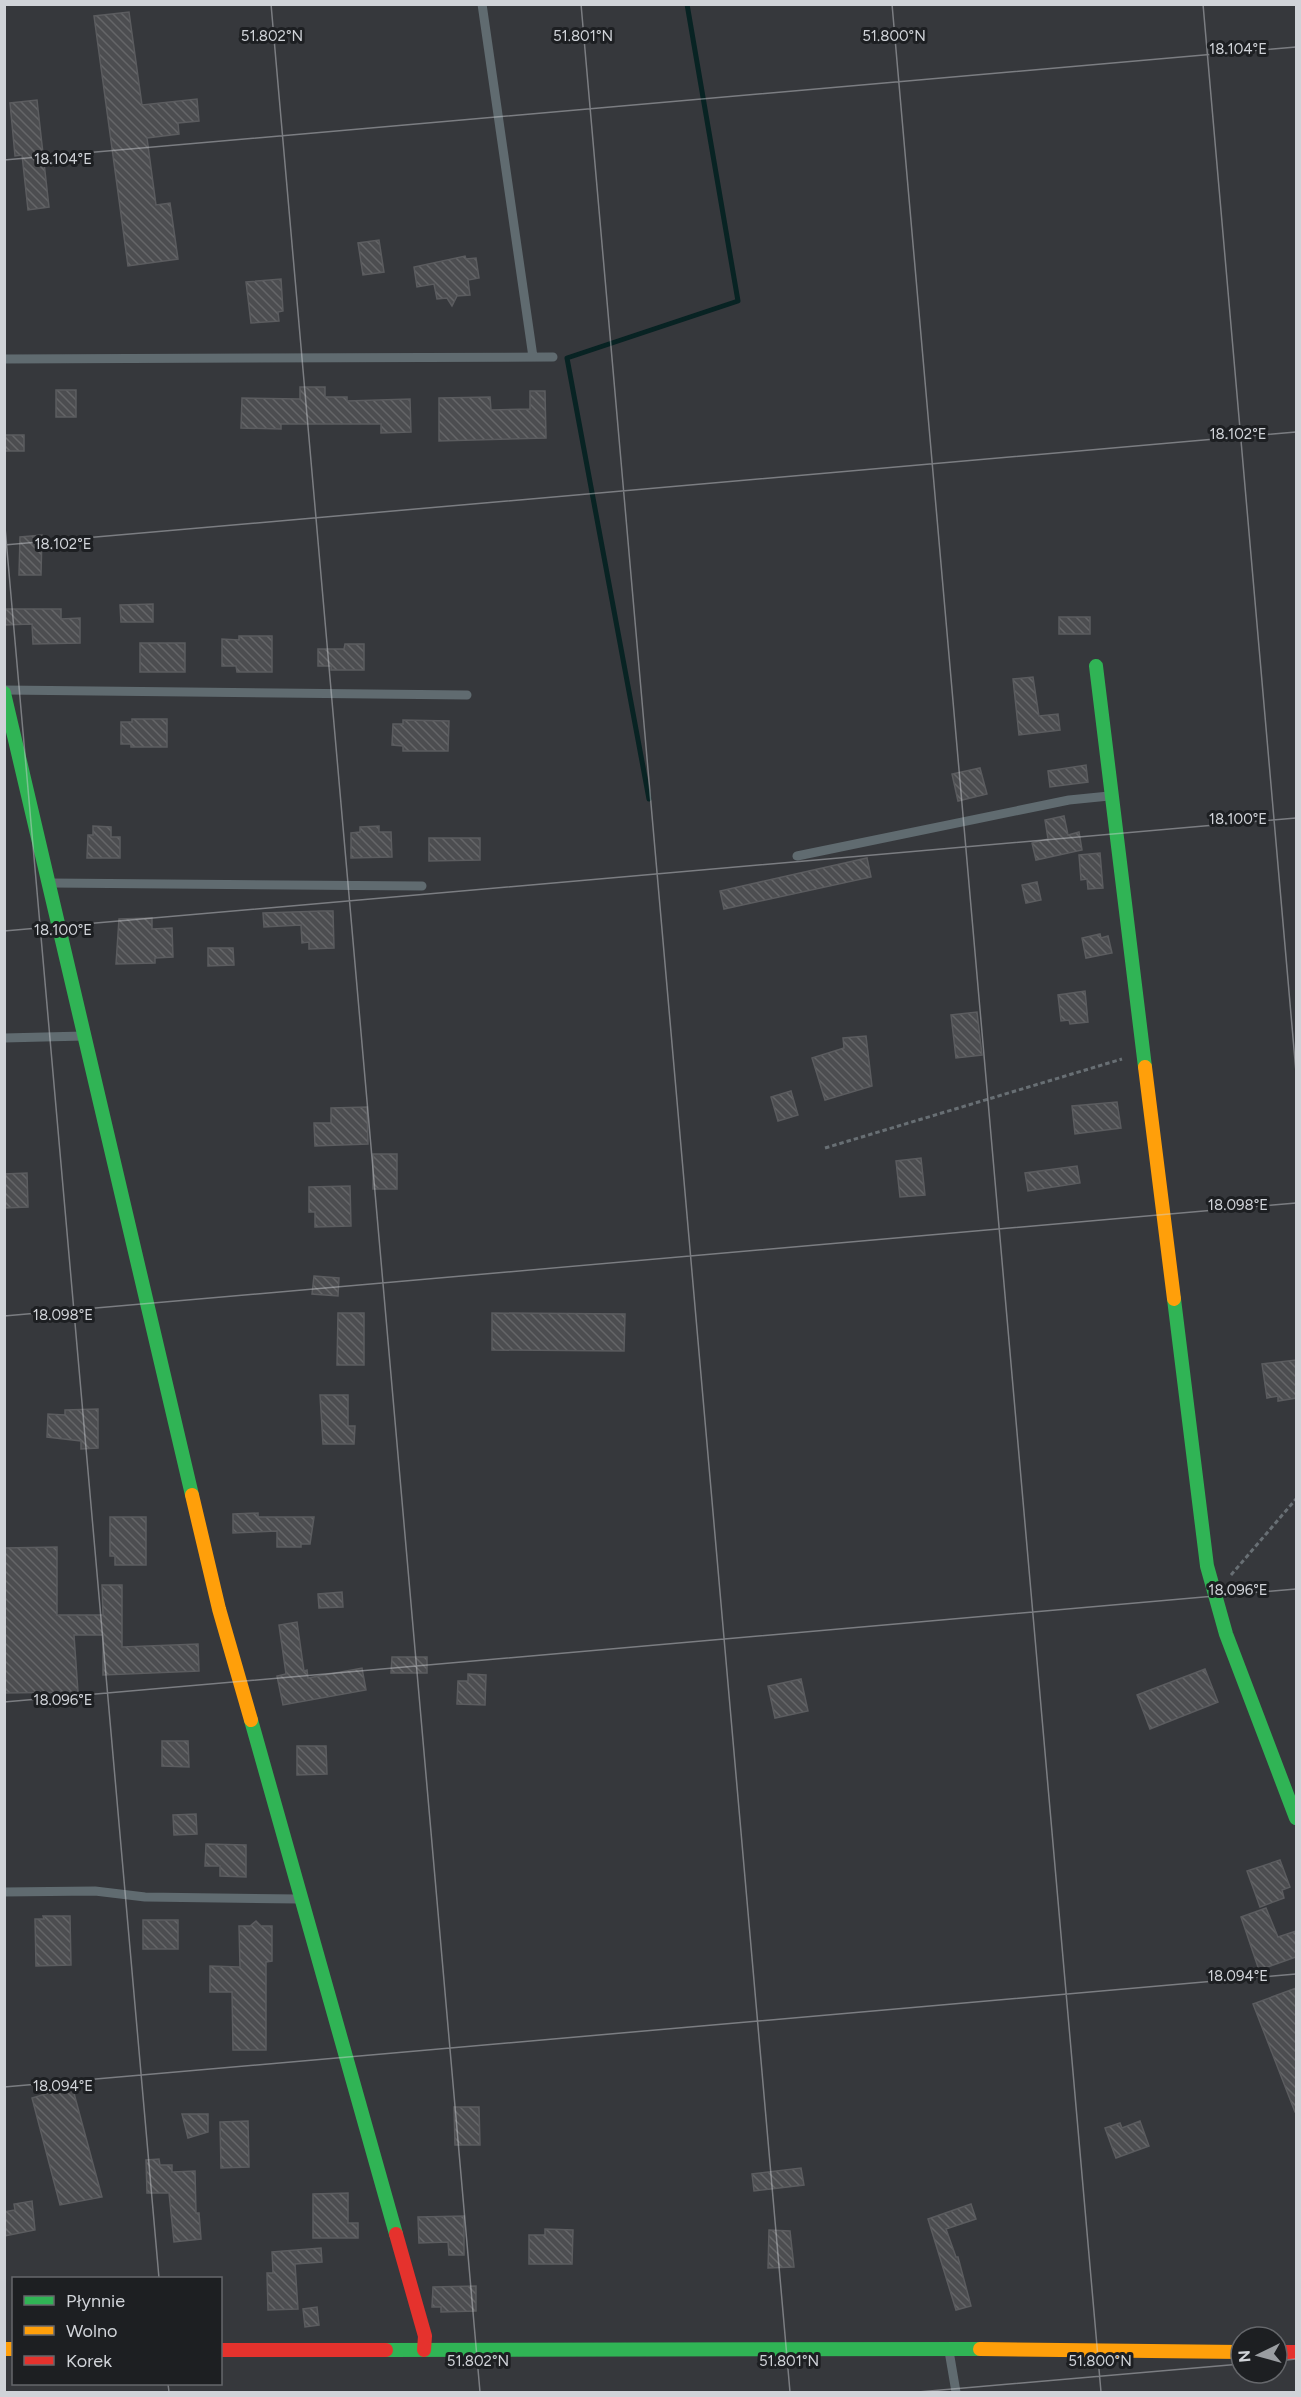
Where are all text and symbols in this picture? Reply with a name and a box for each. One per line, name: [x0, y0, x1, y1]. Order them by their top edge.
text: 51.802°N: [241, 27, 303, 45]
text: 51.801°N: [553, 27, 613, 45]
text: 51.800°N: [862, 27, 926, 45]
text: 18.104°E: [1209, 40, 1267, 58]
text: 18.104°E: [34, 150, 92, 168]
text: 18.102°E: [1209, 425, 1267, 443]
text: 18.102°E: [34, 535, 92, 553]
text: 18.100°E: [1209, 810, 1267, 828]
text: 18.100°E: [34, 921, 92, 939]
text: 18.098°E: [1208, 1196, 1268, 1214]
text: 18.098°E: [33, 1306, 93, 1324]
text: 18.096°E: [1208, 1581, 1268, 1599]
text: 18.096°E: [33, 1691, 93, 1709]
text: 18.094°E: [1208, 1967, 1268, 1985]
text: 18.094°E: [33, 2077, 93, 2095]
legend: [12, 2277, 222, 2385]
text: Płynnie: [66, 2290, 125, 2312]
text: Wolno: [66, 2320, 117, 2342]
north arrow: [1229, 2325, 1289, 2385]
text: N: [1235, 2349, 1255, 2363]
text: Korek: [66, 2350, 112, 2372]
text: 51.802°N: [447, 2352, 509, 2370]
text: 51.801°N: [759, 2352, 819, 2370]
text: 51.800°N: [1068, 2352, 1132, 2370]

